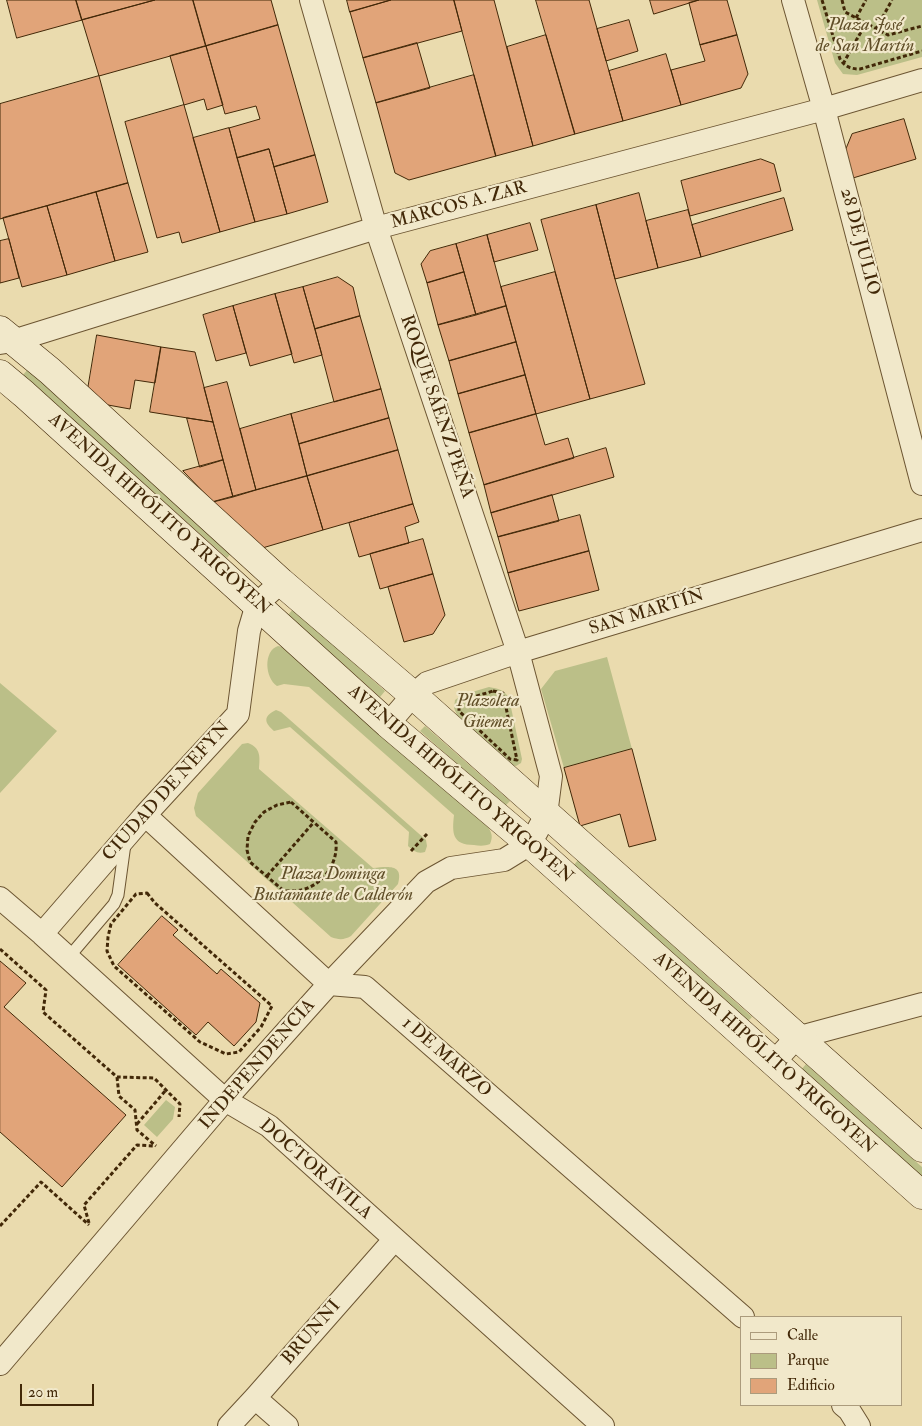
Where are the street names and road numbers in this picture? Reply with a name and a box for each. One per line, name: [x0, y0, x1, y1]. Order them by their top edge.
street label: MARCOS A. ZAR: [389, 178, 529, 234]
street label: 28 DE JULIO: [834, 186, 884, 298]
street label: ROQUE SÁENZ PEÑA: [394, 312, 478, 502]
street label: AVENIDA HIPÓLITO YRIGOYEN: [43, 409, 275, 621]
street label: SAN MARTÍN: [587, 585, 707, 641]
street label: AVENIDA HIPÓLITO YRIGOYEN: [343, 681, 577, 889]
street label: CIUDAD DE NEFYN: [99, 718, 235, 866]
street label: AVENIDA HIPÓLITO YRIGOYEN: [648, 948, 880, 1160]
street label: INDEPENDENCIA: [196, 995, 320, 1135]
street label: 1 DE MARZO: [397, 1013, 495, 1103]
street label: DOCTOR ÁVILA: [254, 1115, 376, 1225]
street label: BRUNNI: [278, 1296, 346, 1370]

